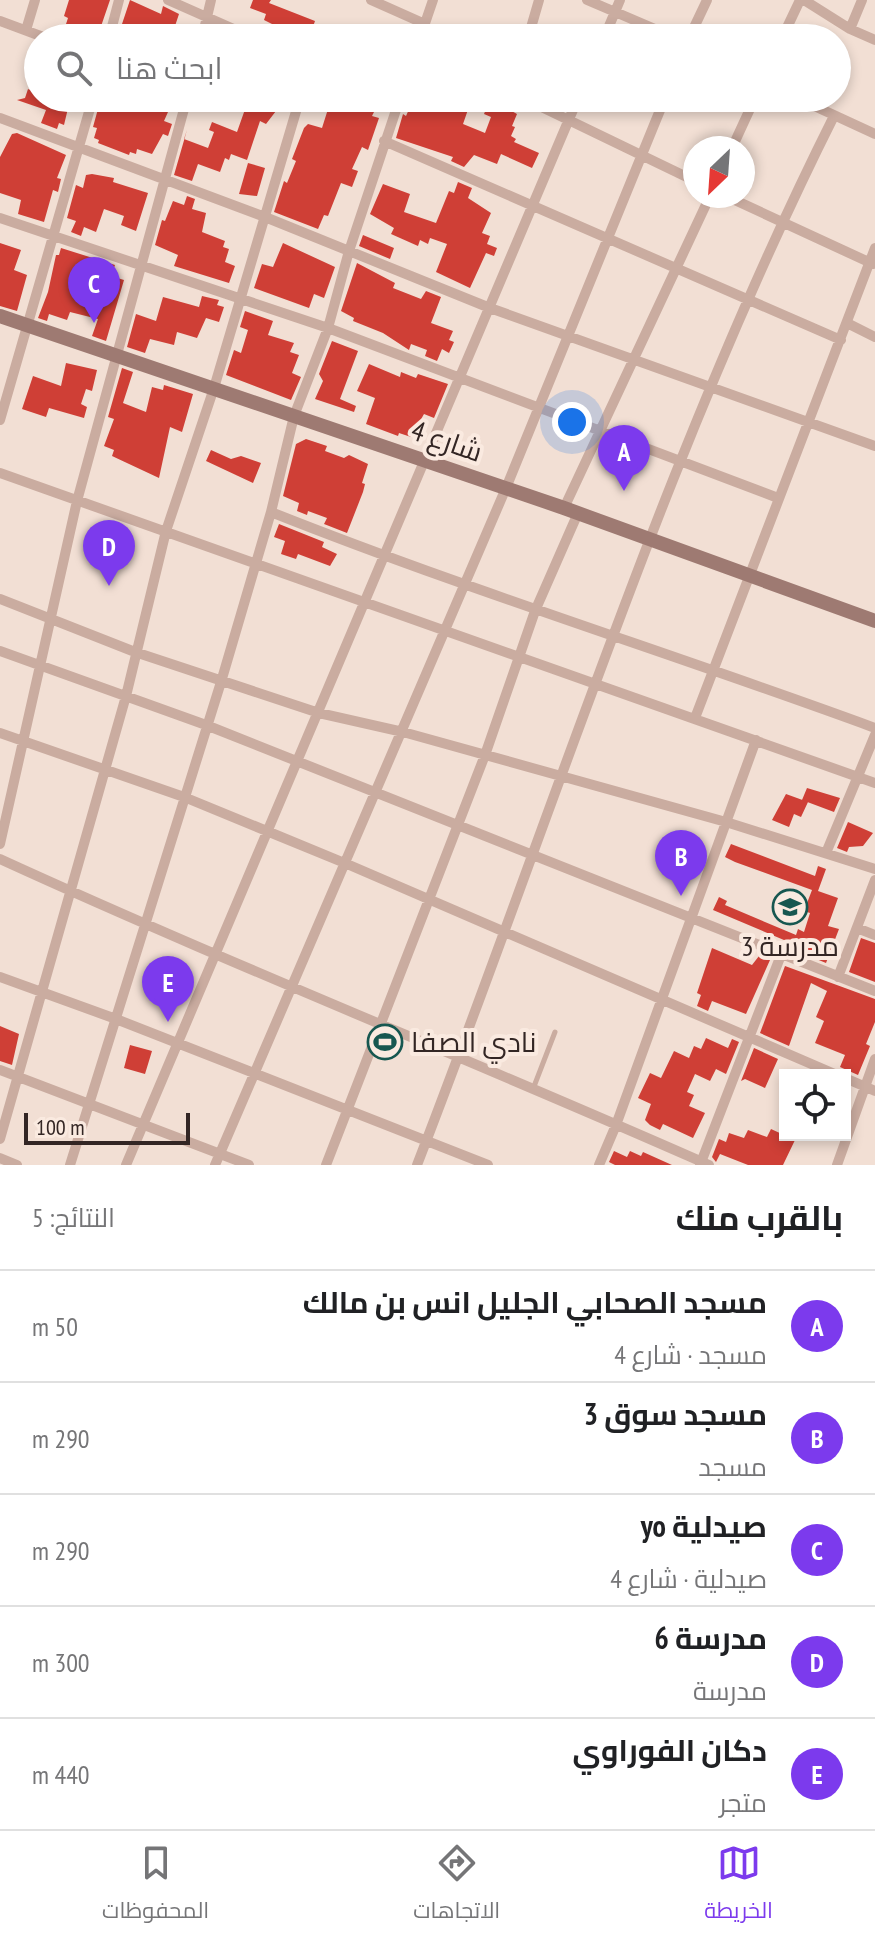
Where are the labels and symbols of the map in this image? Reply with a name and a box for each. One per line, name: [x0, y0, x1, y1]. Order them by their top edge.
north arrow: [683, 136, 755, 208]
pin: C: [68, 257, 120, 323]
your location: [552, 402, 592, 442]
street label: شارع 4: [406, 411, 488, 471]
pin: A: [598, 425, 650, 491]
pin: D: [83, 520, 135, 586]
pin: B: [655, 830, 707, 896]
school or university icon: مدرسة 3: [771, 888, 809, 926]
place label: مدرسة 3: [741, 927, 839, 964]
pin: E: [142, 956, 194, 1022]
sports icon: نادي الصفا: [366, 1023, 404, 1061]
place label: نادي الصفا: [411, 1023, 537, 1064]
scale bar: [24, 1109, 190, 1145]

